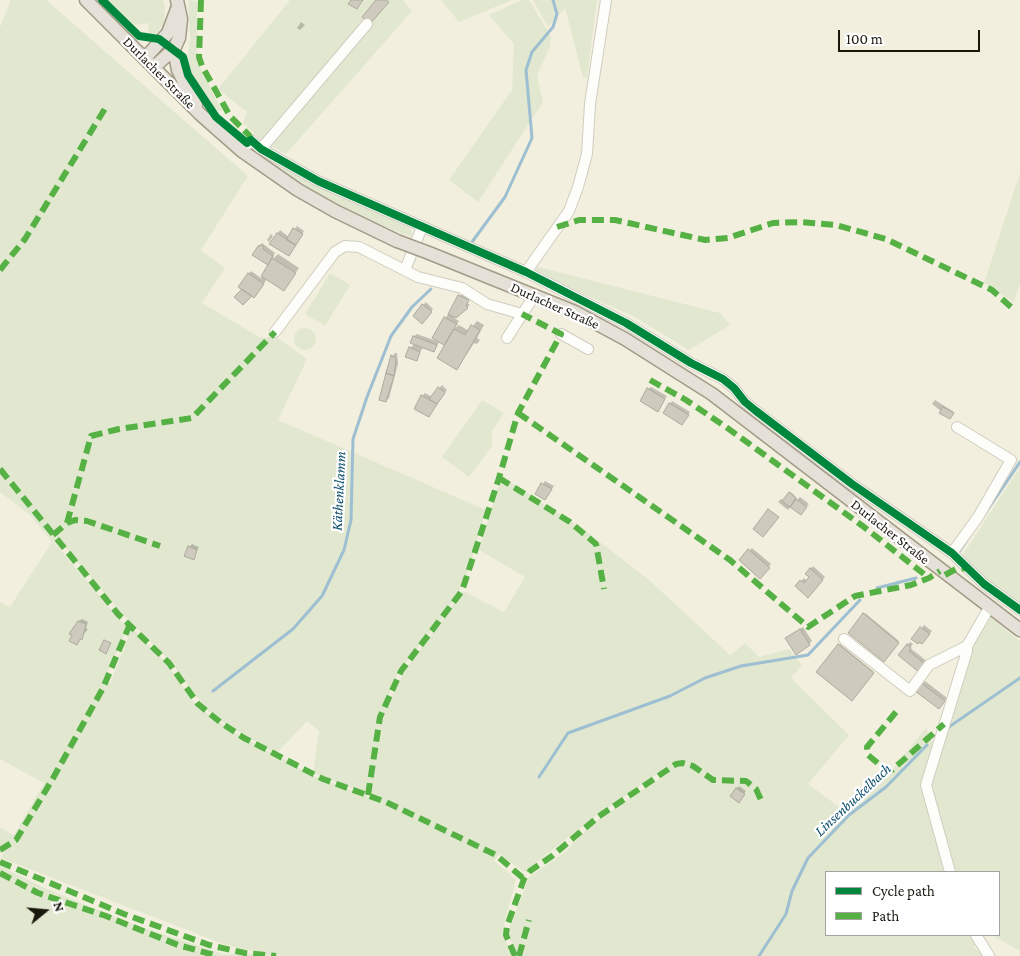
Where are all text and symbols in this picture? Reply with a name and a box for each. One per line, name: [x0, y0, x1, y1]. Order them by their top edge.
scale bar: [840, 20, 982, 52]
text: 100 m: [846, 31, 883, 47]
street label: Durlacher Straße: [119, 33, 199, 113]
street label: Durlacher Straße: [508, 279, 602, 333]
water label: Käthenklamm: [328, 451, 350, 531]
street label: Durlacher Straße: [847, 496, 933, 568]
water label: Linsenbuckelbach: [811, 760, 895, 840]
legend: [825, 871, 1000, 936]
text: Cycle path: [872, 883, 935, 899]
north arrow: [20, 886, 70, 936]
text: N: [50, 900, 68, 914]
text: Path: [872, 908, 899, 924]

